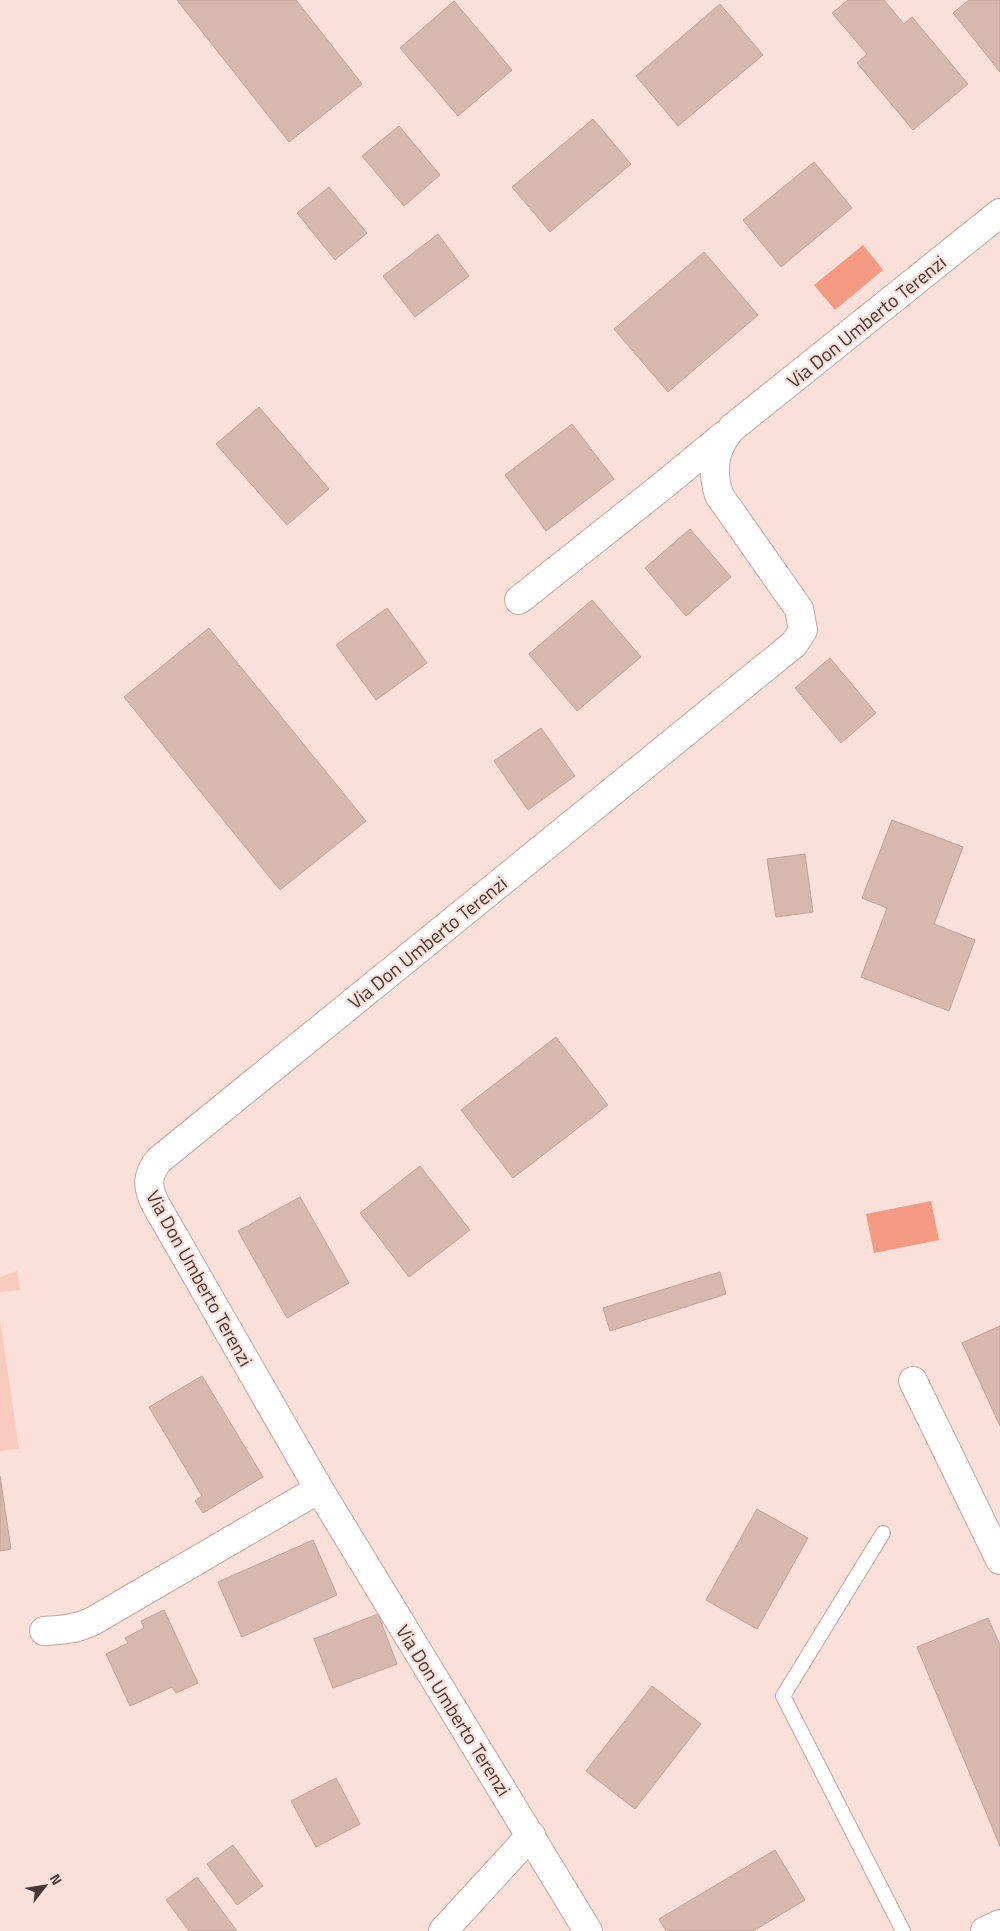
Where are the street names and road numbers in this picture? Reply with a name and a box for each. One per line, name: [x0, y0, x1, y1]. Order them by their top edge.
street label: Via Don Umberto Terenzi: [780, 248, 952, 394]
street label: Via Don Umberto Terenzi: [341, 869, 513, 1015]
street label: Via Don Umberto Terenzi: [139, 1185, 261, 1371]
street label: Via Don Umberto Terenzi: [389, 1619, 519, 1801]

